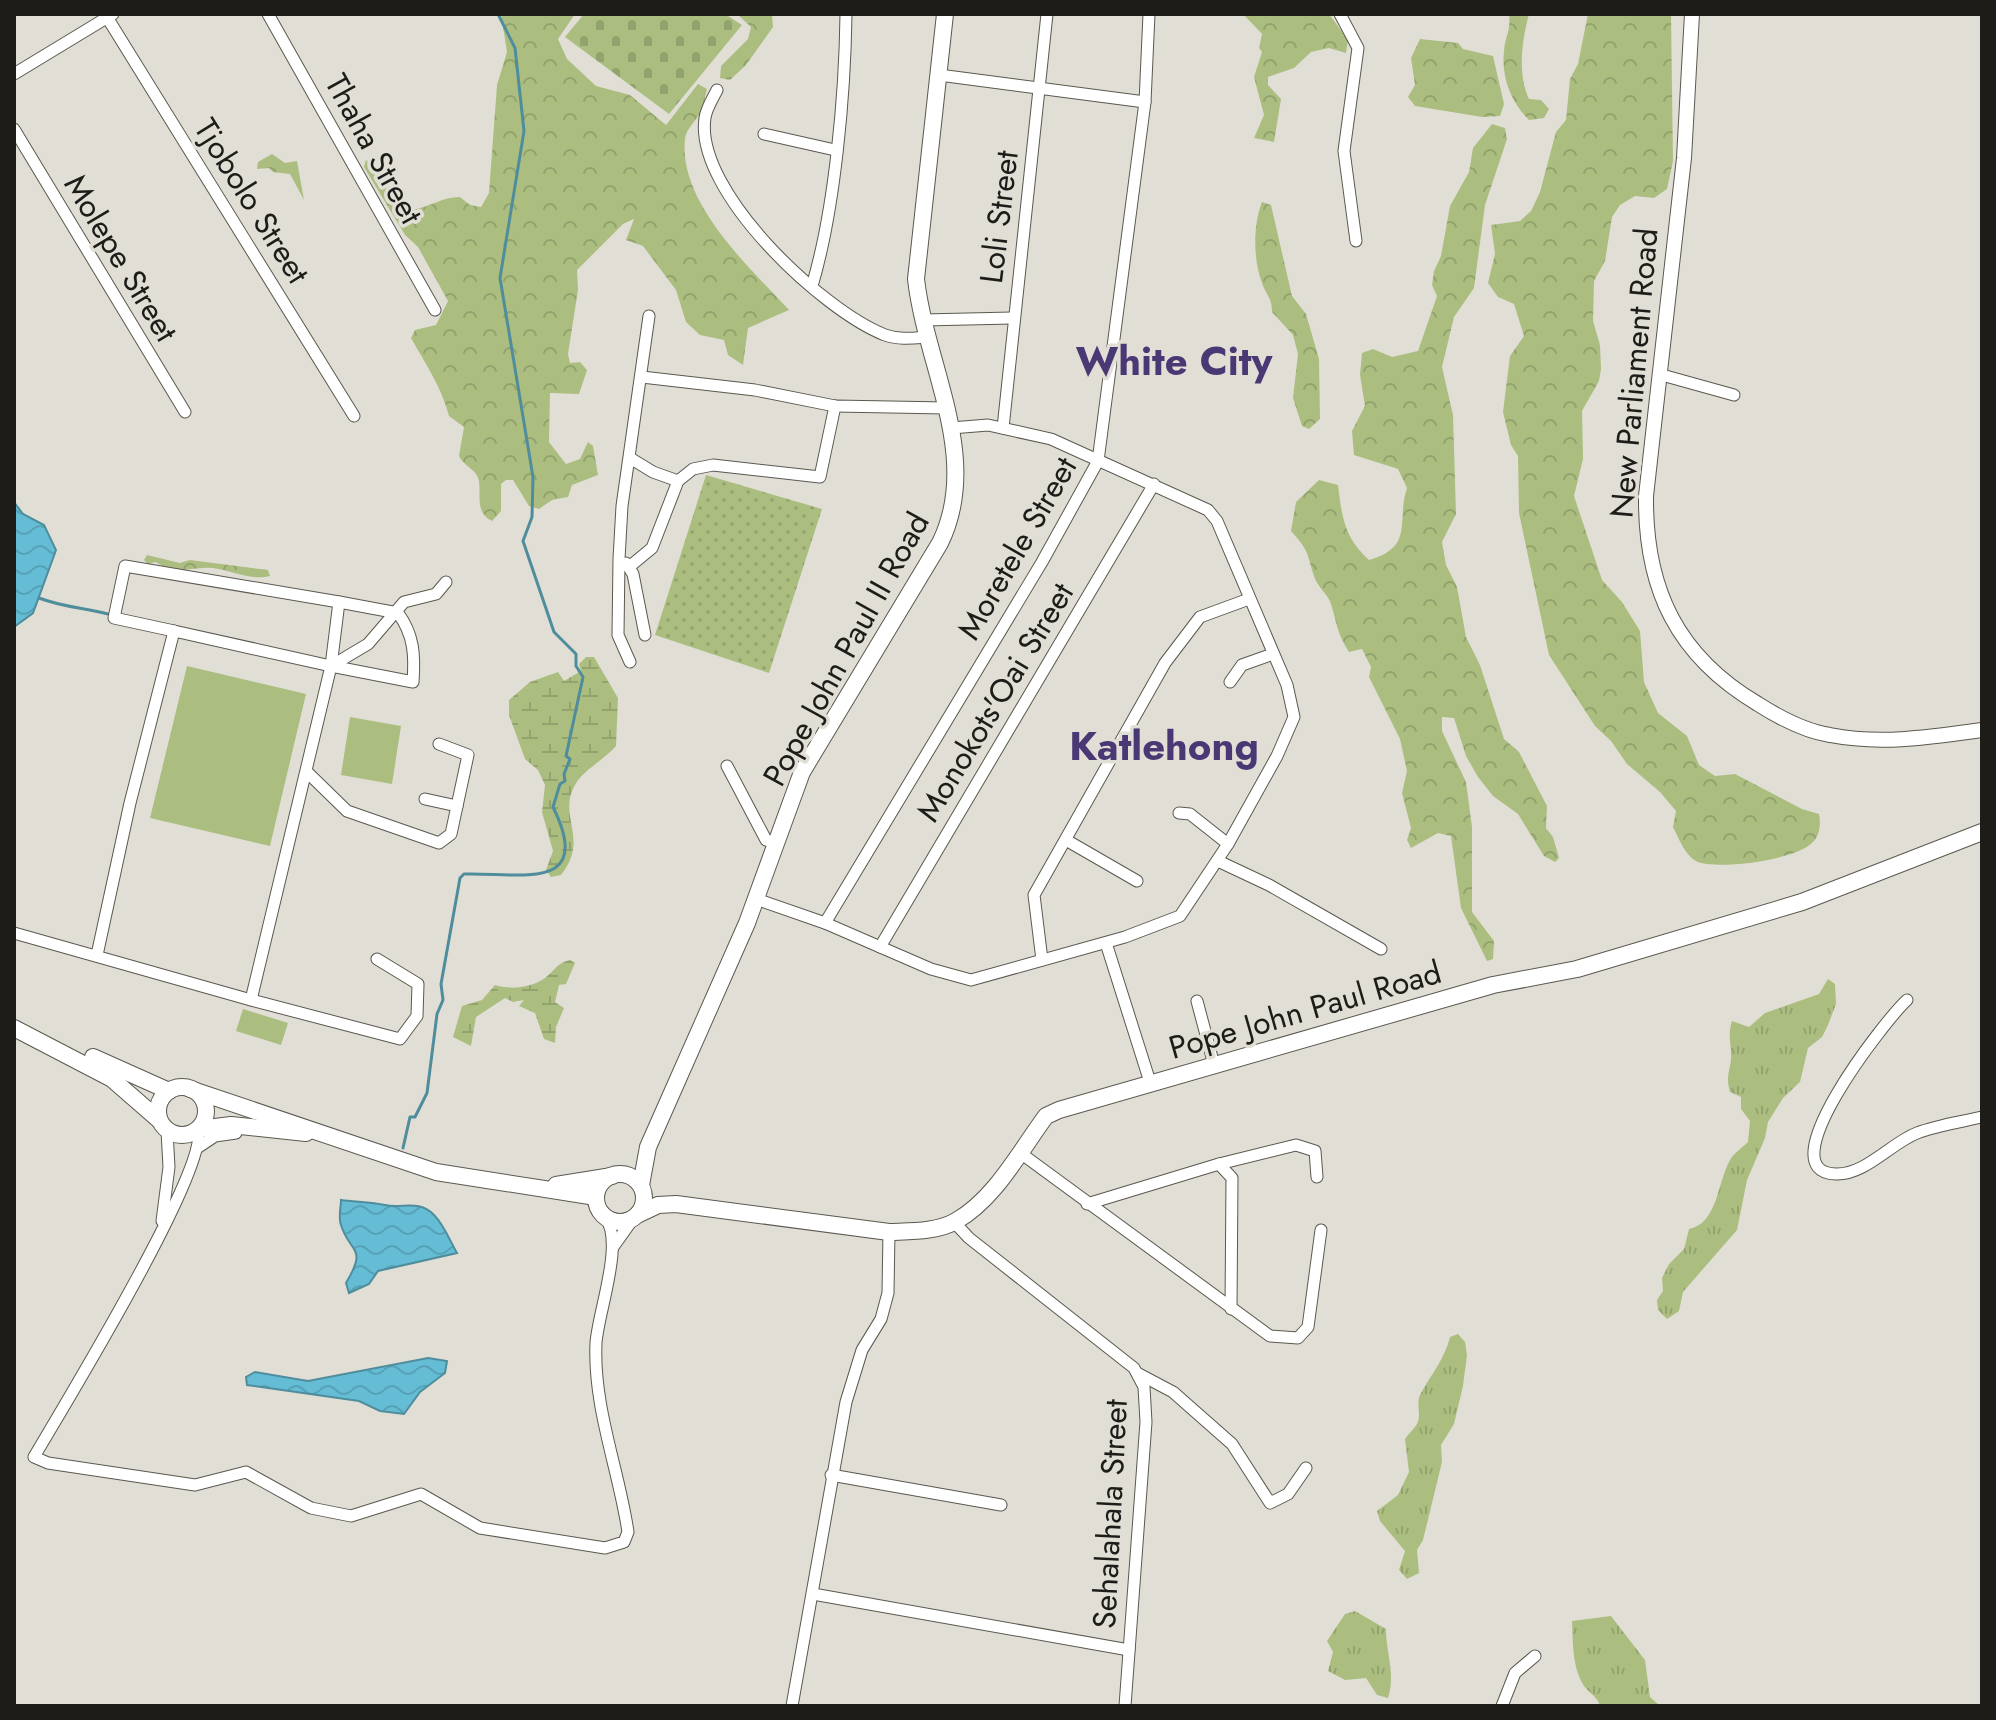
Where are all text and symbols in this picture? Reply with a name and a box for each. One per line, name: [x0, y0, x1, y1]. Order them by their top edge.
street label: Thaha Street: [314, 66, 434, 233]
street label: Tjobolo Street: [183, 110, 321, 293]
street label: Loli Street: [968, 148, 1030, 286]
street label: Molepe Street: [53, 166, 189, 351]
street label: New Parliament Road: [1598, 226, 1670, 520]
district label: White City: [1076, 332, 1273, 390]
street label: Moretele Street: [946, 448, 1088, 648]
street label: Pope John Paul II Road: [752, 504, 940, 794]
street label: Monokots'Oai Street: [905, 574, 1085, 830]
district label: Katlehong: [1069, 717, 1259, 775]
street label: Pope John Paul Road: [1163, 949, 1447, 1071]
street label: Sehalahala Street: [1081, 1398, 1139, 1630]

